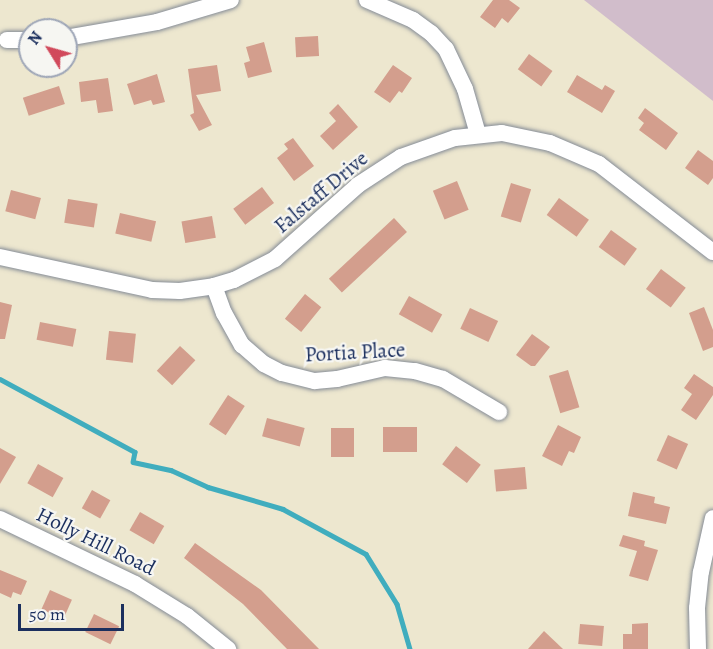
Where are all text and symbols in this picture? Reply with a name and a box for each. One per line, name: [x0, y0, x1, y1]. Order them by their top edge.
north arrow: [18, 18, 78, 78]
text: N: [23, 27, 48, 50]
street label: Falstaff Drive: [269, 146, 373, 238]
street label: Portia Place: [304, 337, 406, 367]
street label: Holly Hill Road: [32, 501, 160, 581]
scale bar: [21, 592, 128, 630]
text: 50 m: [29, 602, 65, 626]

